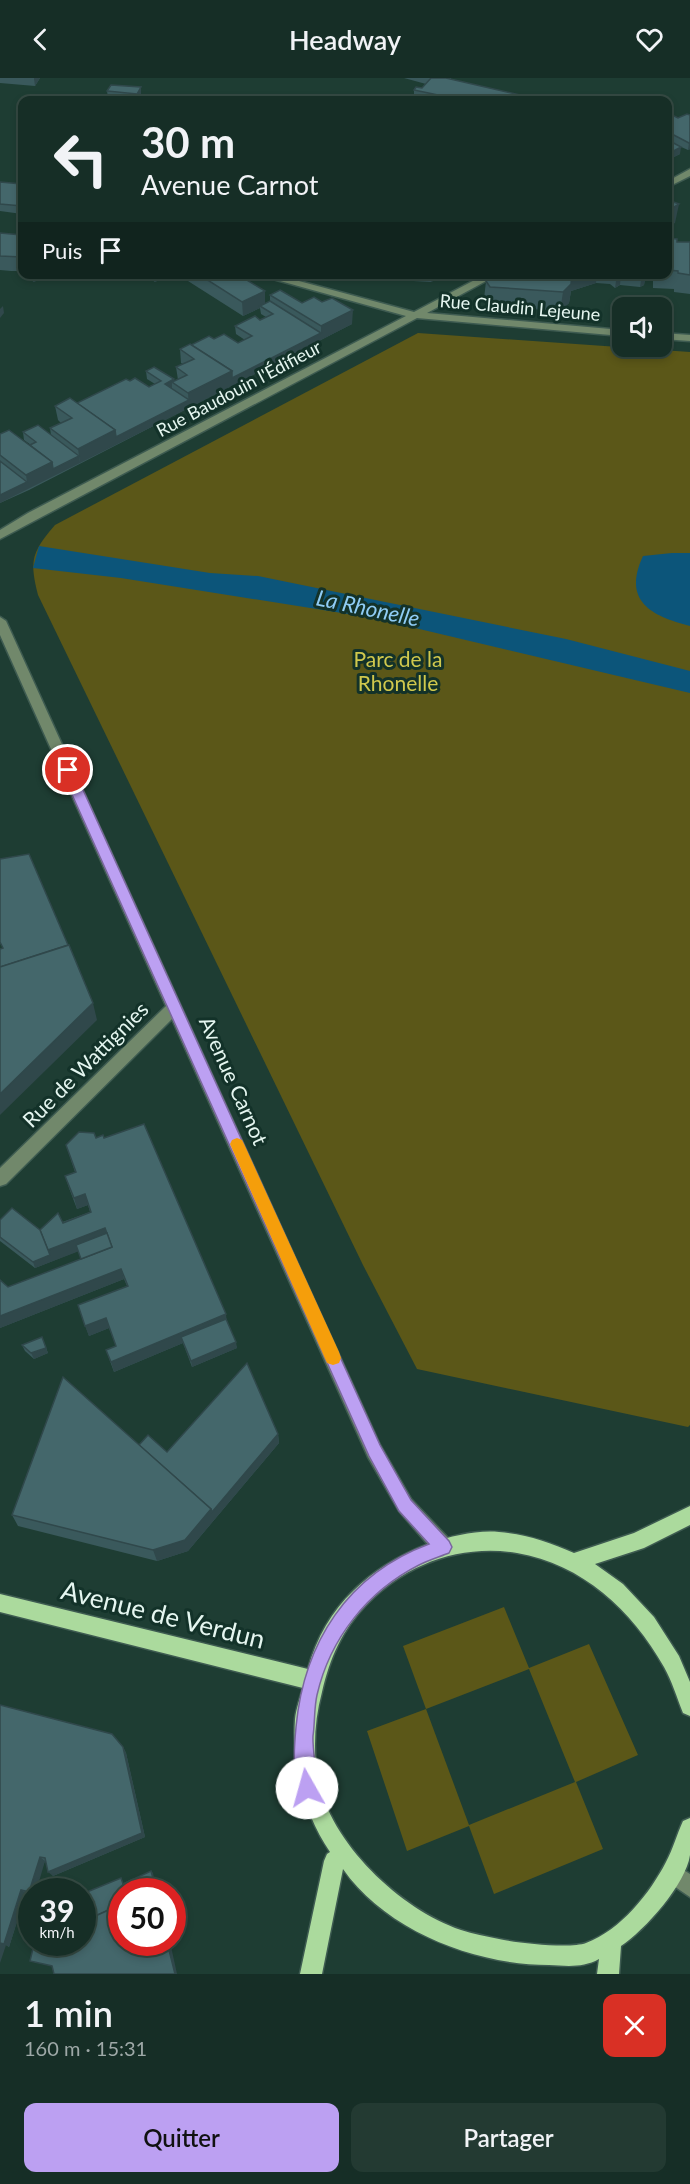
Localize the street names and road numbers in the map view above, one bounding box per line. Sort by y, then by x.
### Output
street label: Rue Claudin Lejeune [439,289,601,325]
street label: Rue Baudouin l'Édifieur [152,335,325,441]
street label: Rue de Wattignies [17,996,153,1132]
street label: Avenue Carnot [195,1012,274,1149]
street label: Avenue de Verdun [58,1573,268,1655]

